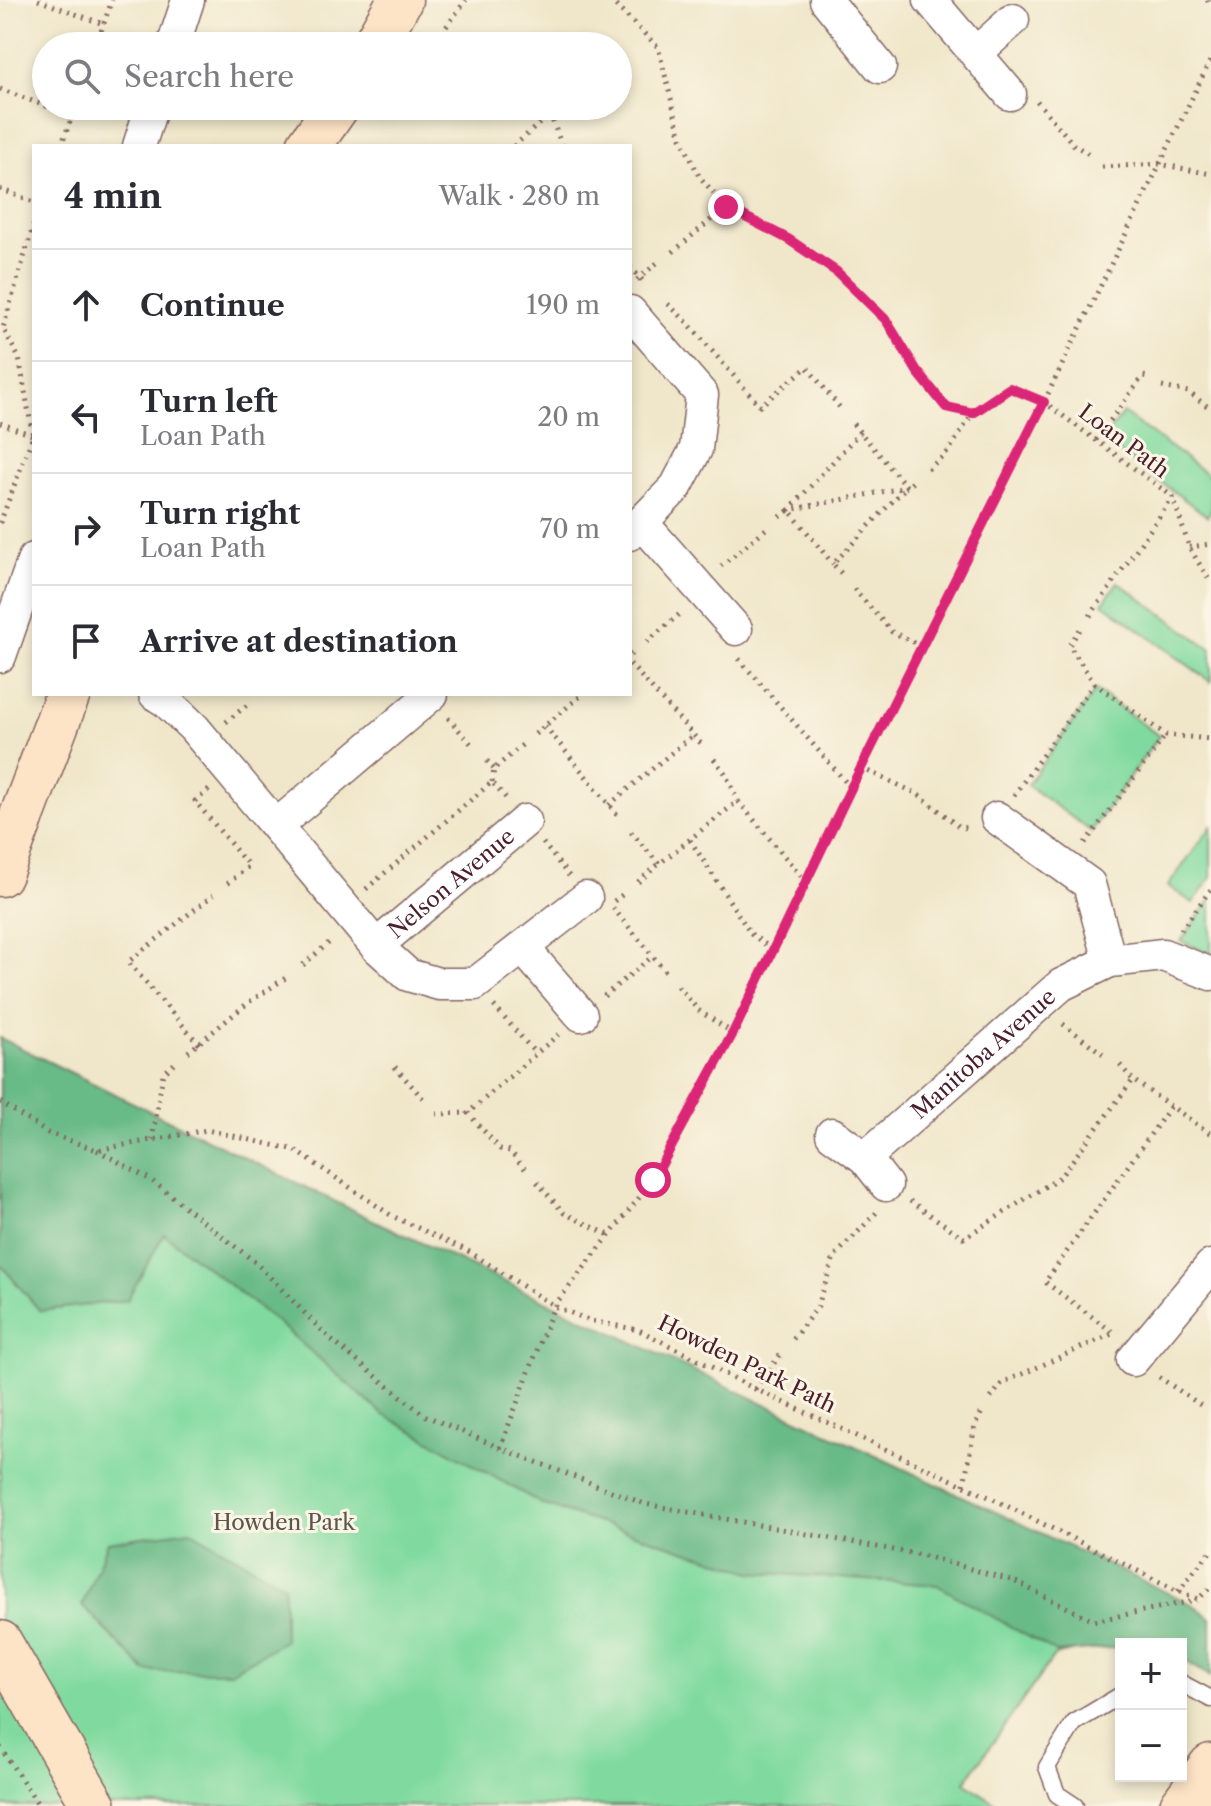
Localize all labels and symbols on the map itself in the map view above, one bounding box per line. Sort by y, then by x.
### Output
route end [708,189,744,225]
street label: Loan Path [1073,398,1175,484]
street label: Nelson Avenue [382,822,520,944]
street label: Manitoba Avenue [906,983,1061,1124]
route start [635,1162,671,1198]
street label: Howden Park Path [654,1309,841,1419]
park label: Howden Park [213,1509,356,1536]

